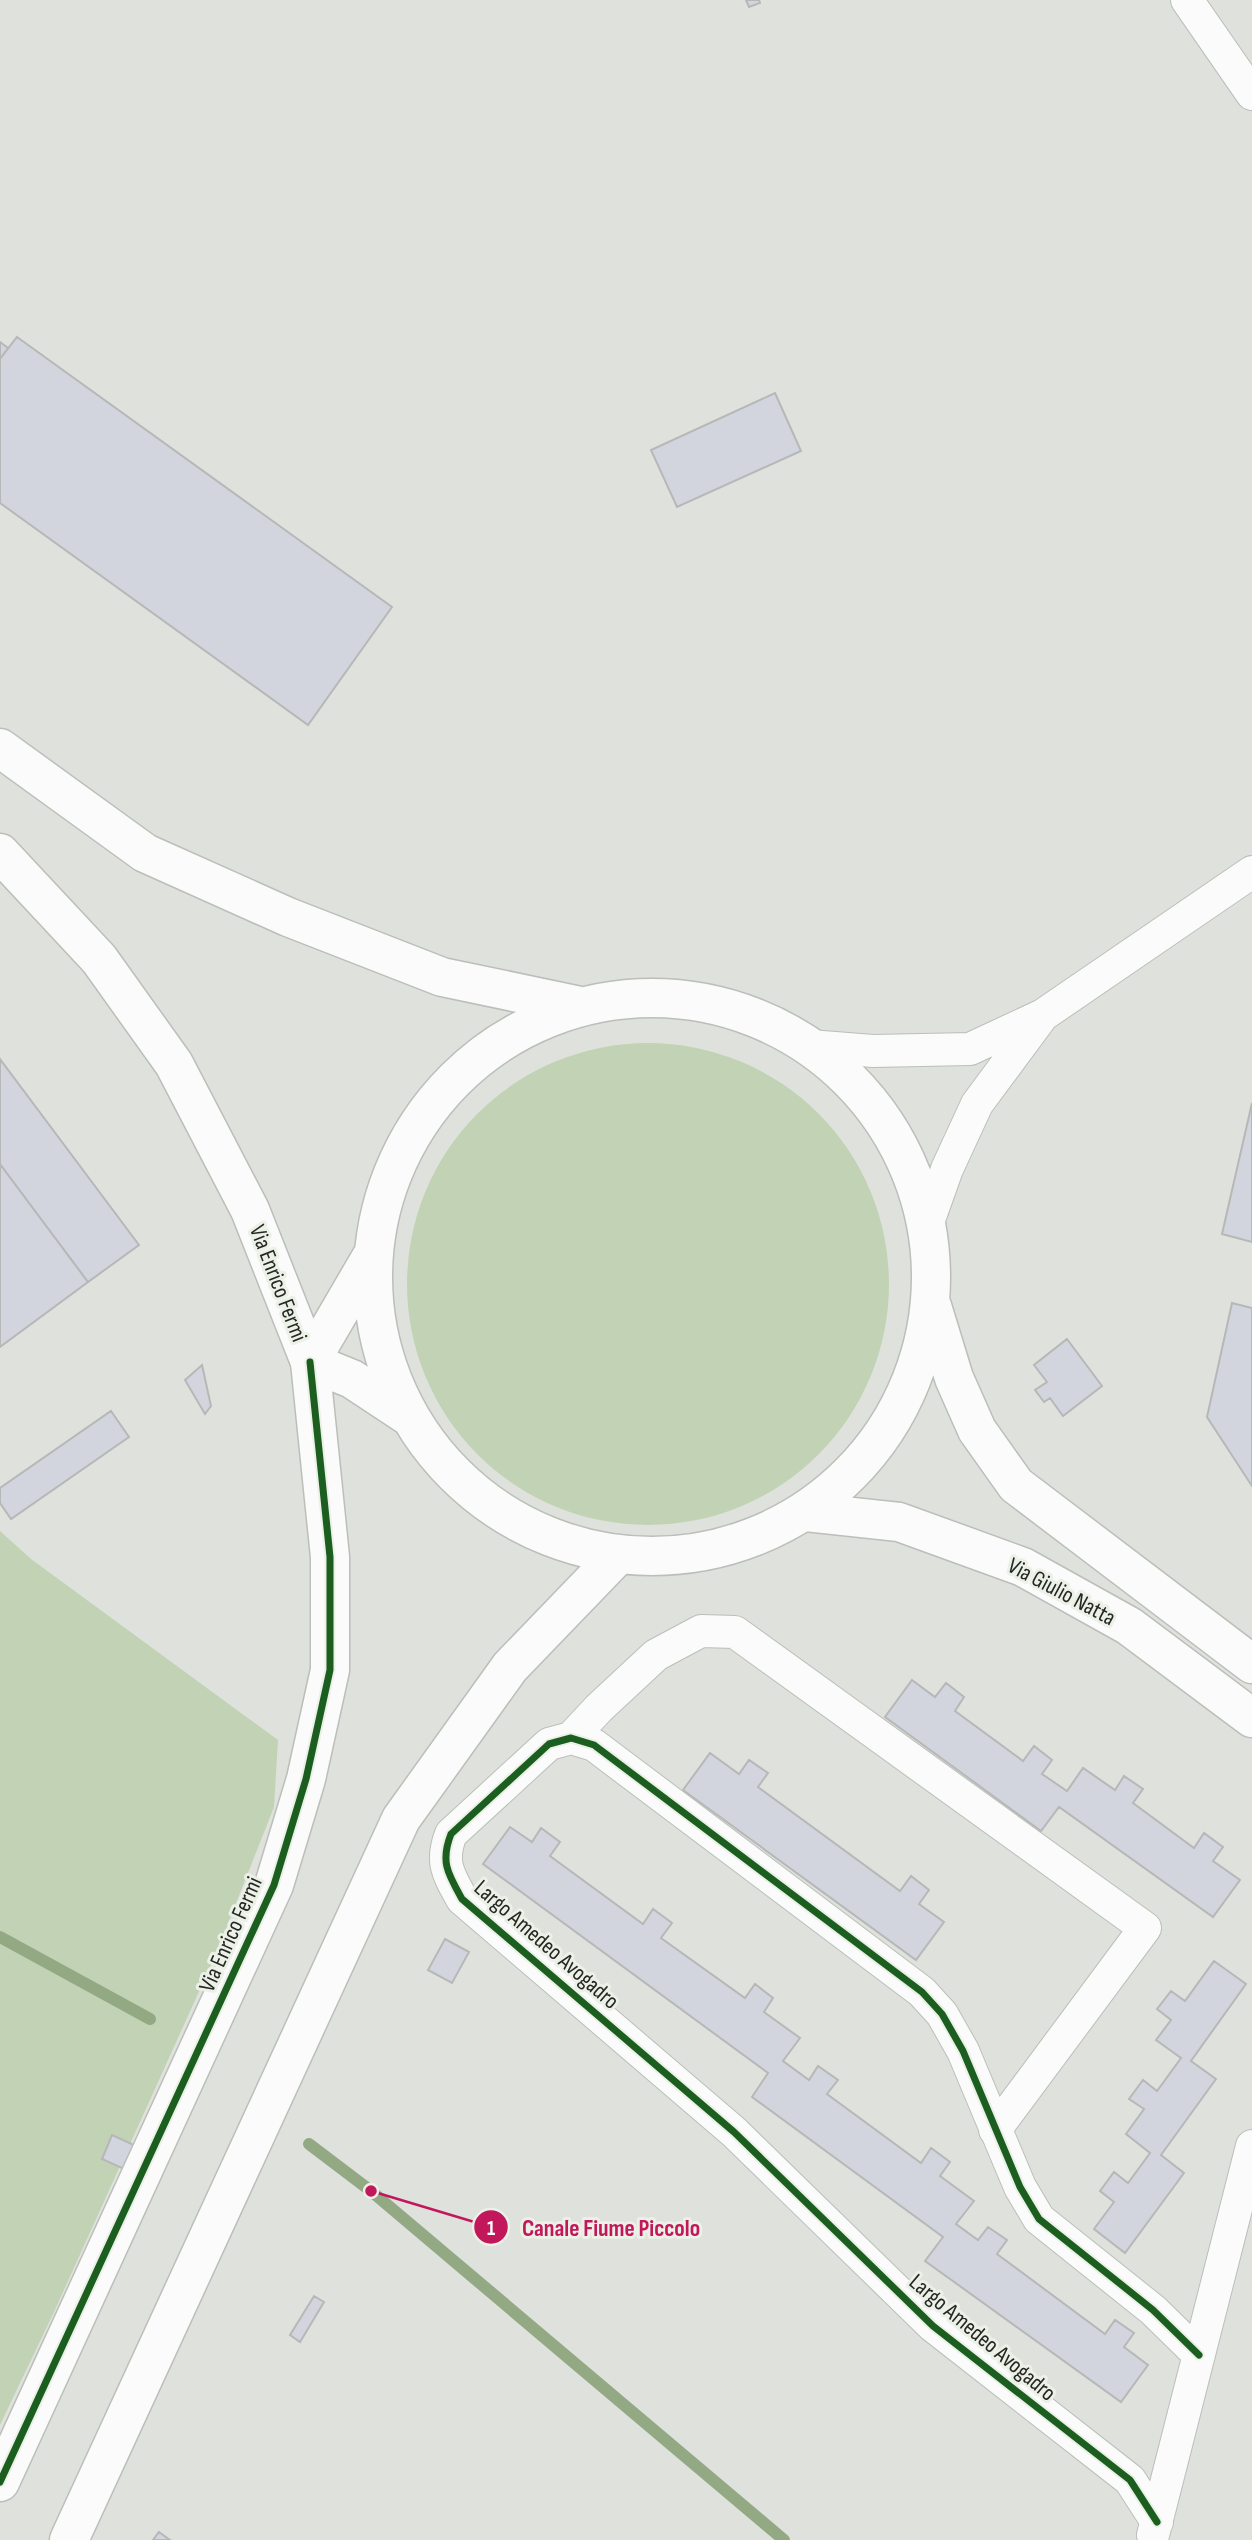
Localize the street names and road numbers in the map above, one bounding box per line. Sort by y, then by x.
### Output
street label: Via Enrico Fermi [243,1221,313,1346]
street label: Via Giulio Natta [1003,1552,1120,1632]
street label: Via Enrico Fermi [193,1873,269,1996]
street label: Largo Amedeo Avogadro [468,1874,625,2015]
street label: Largo Amedeo Avogadro [903,2268,1061,2407]

